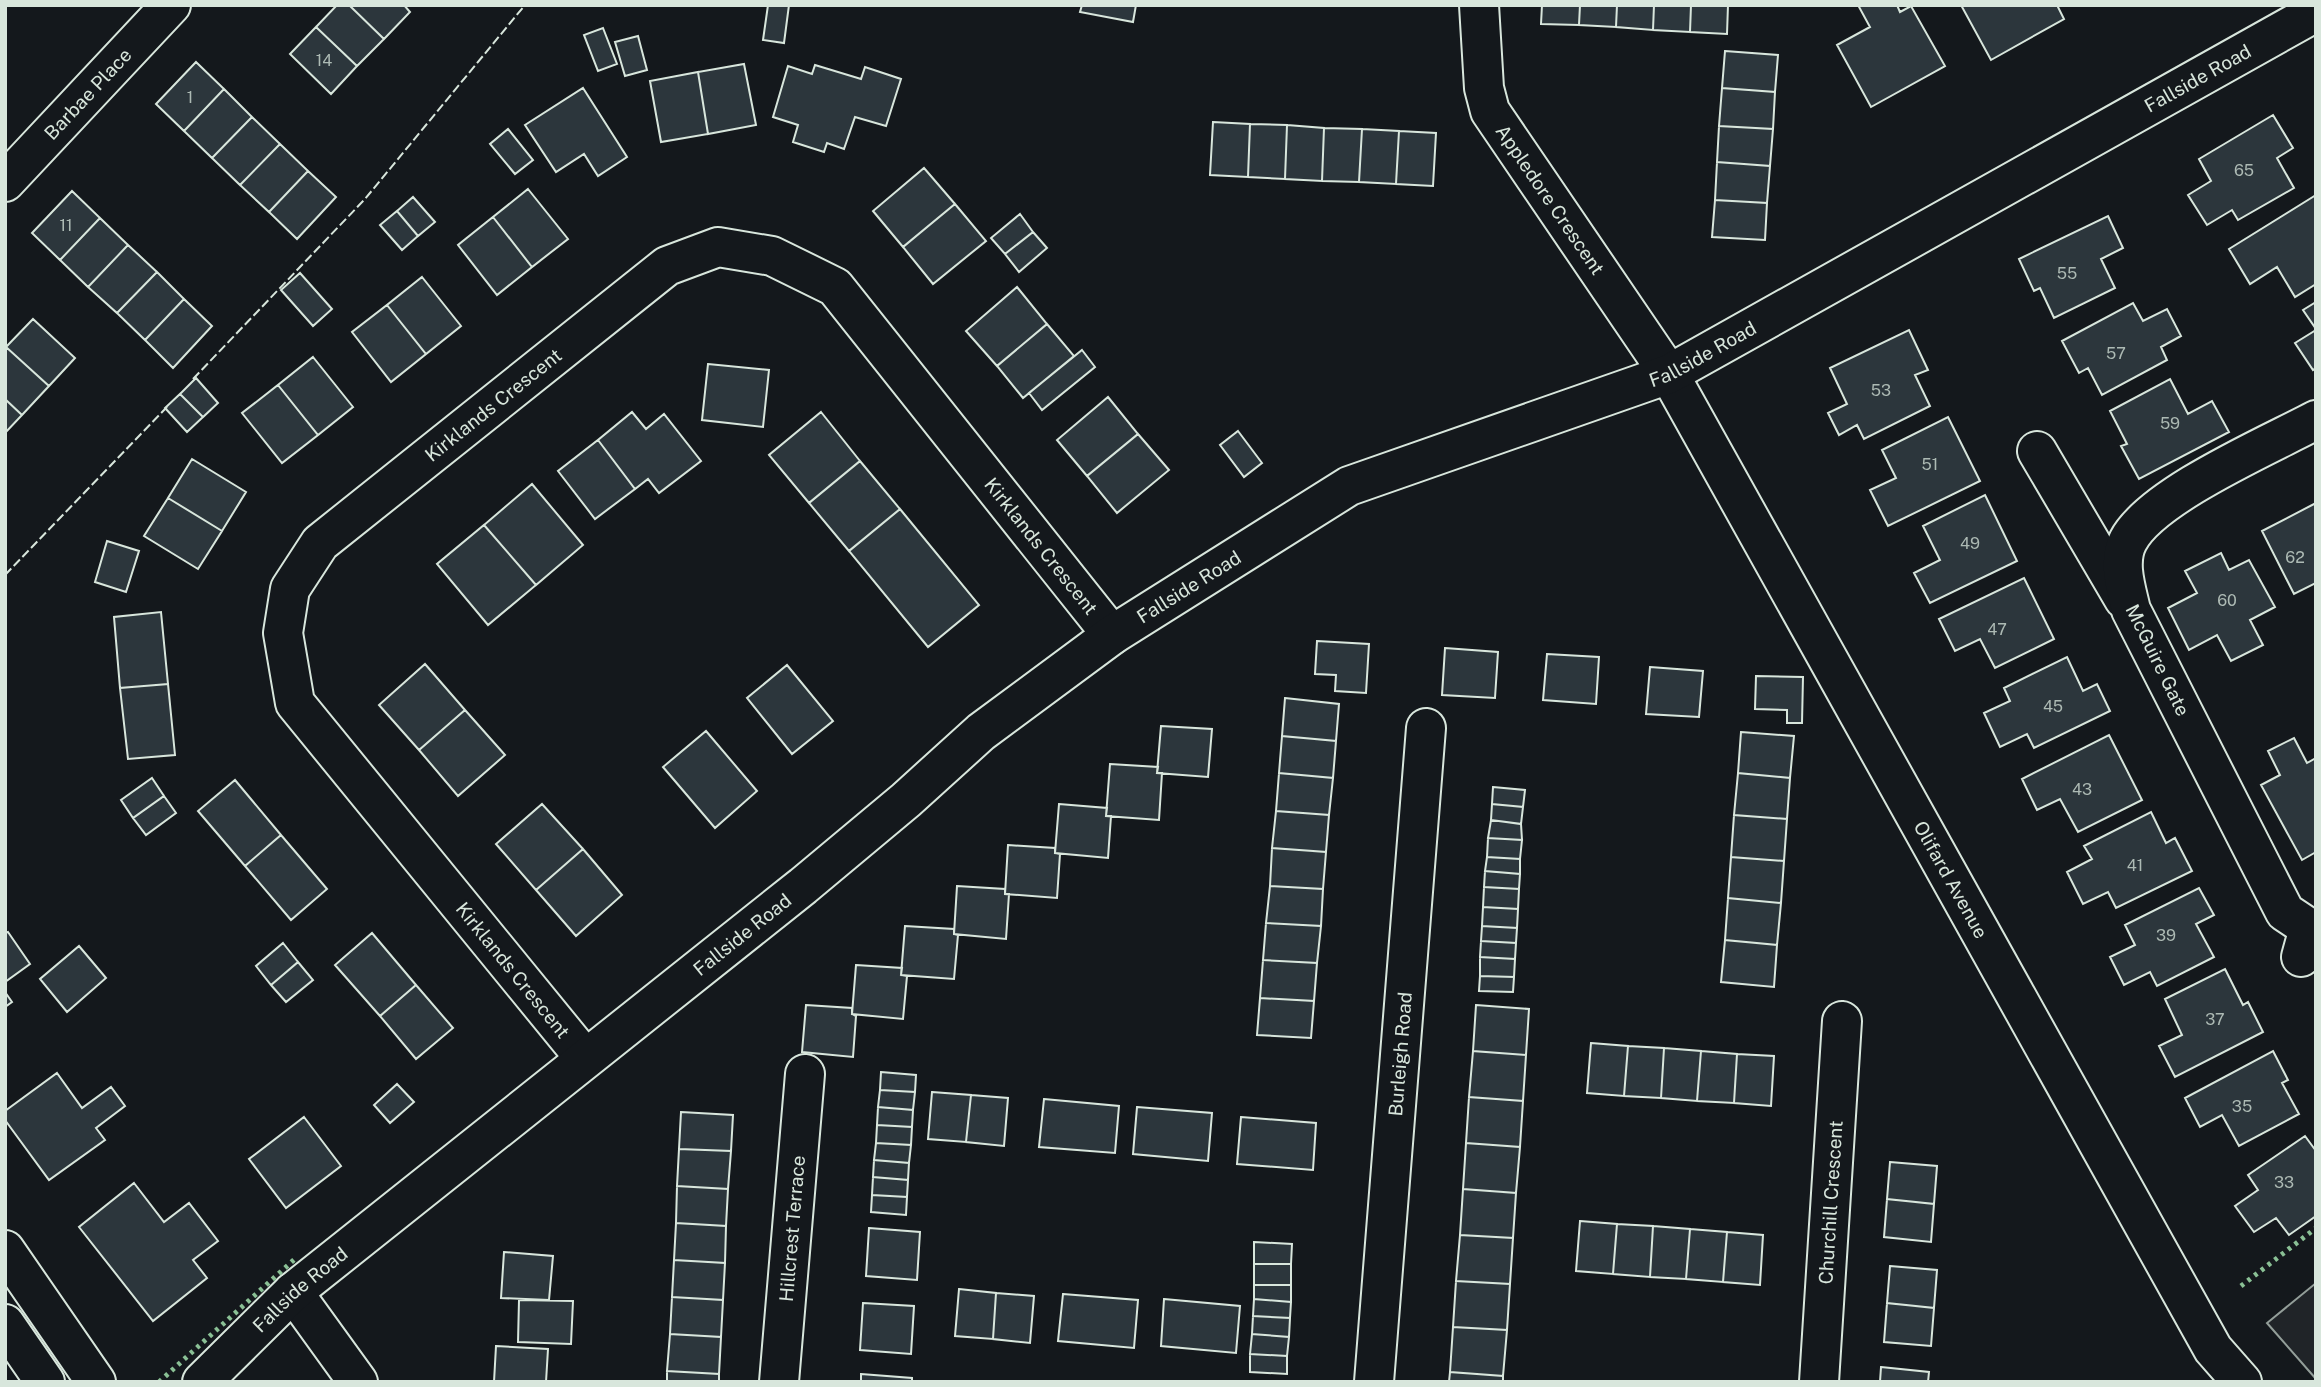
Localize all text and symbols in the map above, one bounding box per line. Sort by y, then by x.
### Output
street label: Fallside Road [2141,40,2255,117]
street label: Barbae Place [40,44,136,144]
house number: 14 [316,51,332,70]
house number: 1 [187,88,193,107]
street label: Appledore Crescent [1491,120,1609,279]
house number: 65 [2234,161,2254,180]
house number: 11 [59,216,73,235]
house number: 55 [2057,264,2077,283]
street label: Fallside Road [1646,317,1760,391]
street label: Kirklands Crescent [420,344,566,466]
house number: 57 [2106,344,2126,363]
house number: 53 [1871,381,1891,400]
house number: 59 [2160,414,2180,433]
house number: 51 [1922,455,1938,474]
street label: Kirklands Crescent [980,473,1102,619]
house number: 49 [1960,534,1980,553]
street label: Fallside Road [1133,546,1245,628]
house number: 62 [2285,548,2305,567]
house number: 60 [2217,591,2237,610]
street label: McGuire Gate [2122,601,2194,719]
house number: 47 [1987,620,2007,639]
house number: 45 [2043,697,2063,716]
house number: 43 [2072,780,2092,799]
street label: Olifard Avenue [1910,817,1993,942]
house number: 41 [2127,856,2143,875]
street label: Fallside Road [689,889,795,980]
street label: Kirklands Crescent [452,898,574,1042]
house number: 39 [2156,926,2176,945]
street label: Burleigh Road [1384,991,1416,1117]
house number: 37 [2205,1010,2225,1029]
house number: 35 [2232,1097,2252,1116]
street label: Churchill Crescent [1814,1120,1847,1285]
street label: Hillcrest Terrace [775,1155,809,1303]
house number: 33 [2274,1173,2294,1192]
street label: Fallside Road [248,1242,352,1337]

